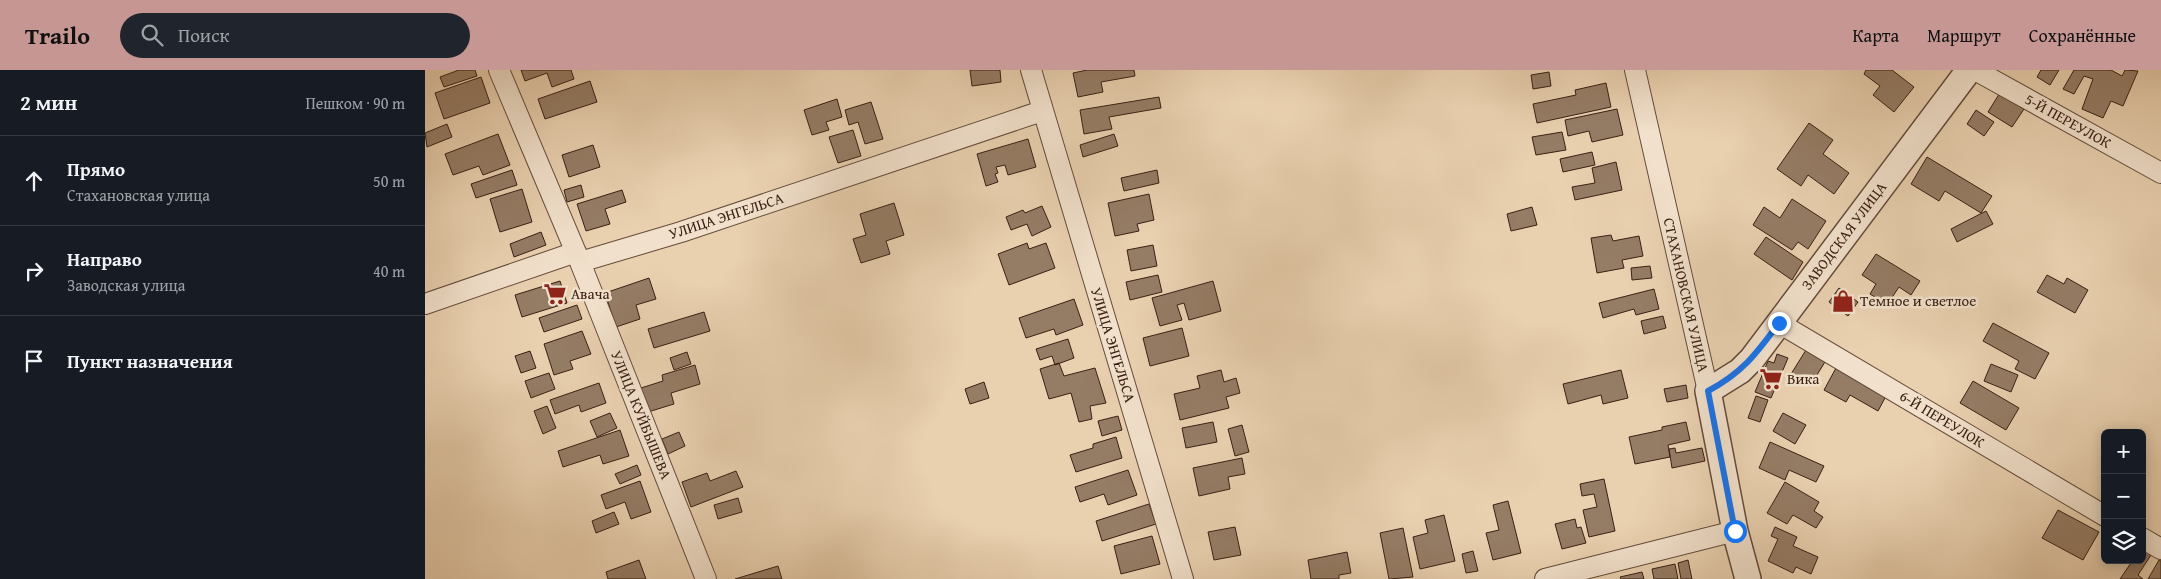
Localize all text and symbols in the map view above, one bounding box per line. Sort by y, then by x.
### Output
search box [120,13,470,58]
text: Trailo [25,18,90,53]
icon: search [138,21,166,49]
text: Поиск [178,21,230,49]
text: Карта [1853,22,1899,49]
text: Маршрут [1927,22,2001,49]
text: Сохранённые [2029,22,2136,49]
text: 2 мин [20,87,77,118]
street label: 5-Й ПЕРЕУЛОК [2021,88,2116,153]
text: Пешком · 90 m [305,91,405,115]
text: Прямо [67,155,125,183]
icon: ahead [20,167,48,195]
text: 50 m [373,169,405,193]
street label: ЗАВОДСКАЯ УЛИЦА [1796,177,1891,294]
text: Стахановская улица [67,183,210,207]
street label: УЛИЦА ЭНГЕЛЬСА [666,187,786,244]
street label: СТАХАНОВСКАЯ УЛИЦА [1659,216,1714,374]
text: Направо [67,245,142,273]
icon: right [20,257,48,285]
text: 40 m [373,259,405,283]
text: Заводская улица [67,273,185,297]
supermarket icon: Авача [542,281,568,307]
place label: Авача [571,283,611,304]
street label: УЛИЦА ЭНГЕЛЬСА [1086,285,1141,405]
shop icon: Темное и светлое [1830,288,1856,314]
place label: Темное и светлое [1860,290,1976,311]
route end [1768,312,1791,335]
icon: arrive [20,347,48,375]
text: Пункт назначения [67,347,233,375]
street label: УЛИЦА КУЙБЫШЕВА [606,347,677,482]
supermarket icon: Вика [1758,366,1784,392]
place label: Вика [1787,368,1820,389]
street label: 6-Й ПЕРЕУЛОК [1896,385,1989,453]
map controls [2101,429,2146,564]
button: + [2101,429,2146,474]
button: − [2101,474,2146,519]
button: layers [2101,519,2146,564]
route start [1724,520,1747,543]

